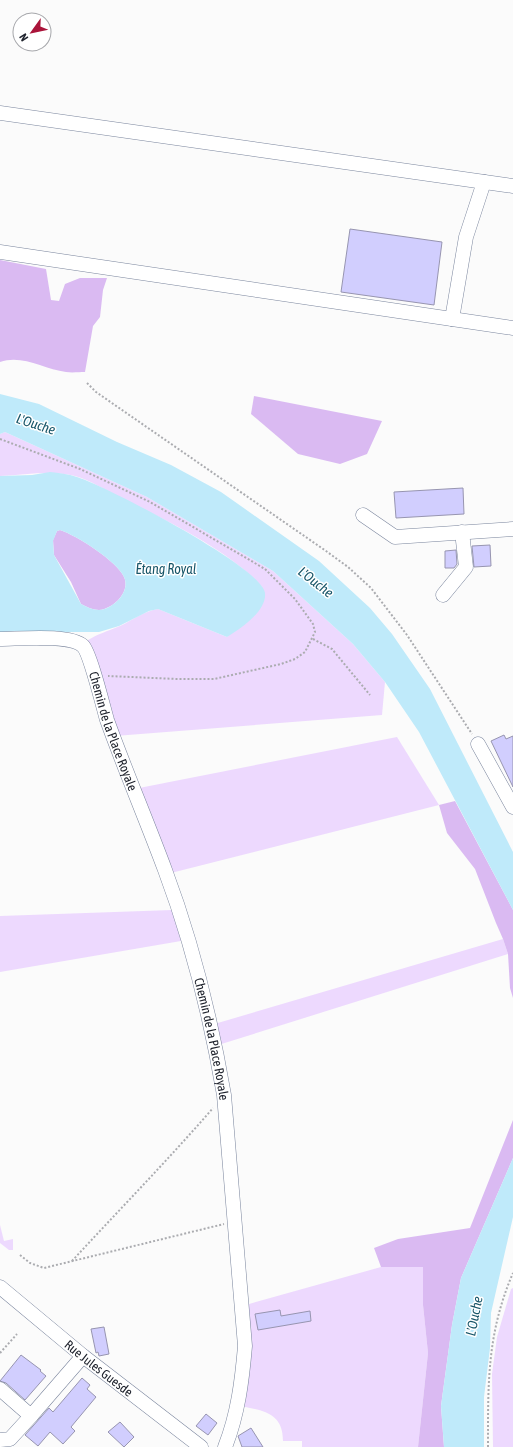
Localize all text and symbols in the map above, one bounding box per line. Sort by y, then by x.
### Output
north arrow [12,12,52,52]
text: N [17,31,30,43]
water label: L'Ouche [14,410,58,438]
water label: Étang Royal [136,561,197,577]
water label: L'Ouche [295,563,337,601]
street label: Chemin de la Place Royale [86,670,141,793]
street label: Chemin de la Place Royale [192,976,232,1101]
water label: L'Ouche [462,1295,486,1337]
street label: Rue Jules Guesde [62,1337,136,1399]

